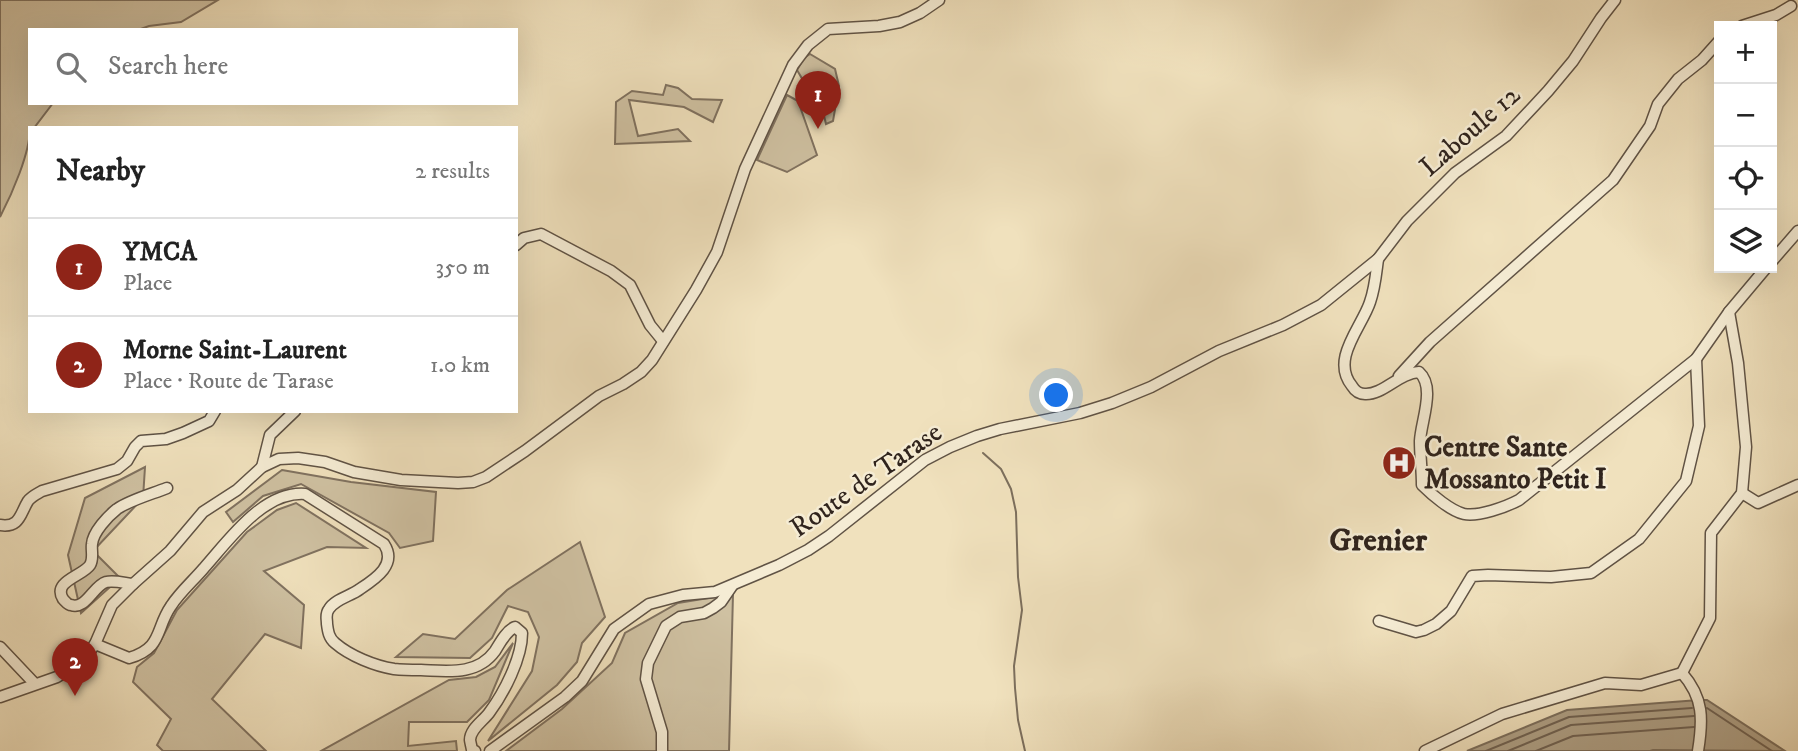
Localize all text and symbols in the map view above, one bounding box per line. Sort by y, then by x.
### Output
map controls [1714,21,1777,273]
button: + [1714,21,1777,84]
search box [28,28,518,105]
icon: search [52,48,90,86]
text: Search here [108,50,228,83]
pin: 1 [795,71,841,129]
street label: Laboule 12 [1412,78,1528,184]
button: − [1714,84,1777,147]
button: locate [1714,147,1777,210]
text: Nearby [56,153,145,190]
text: 2 results [415,157,490,186]
button: layers [1714,210,1777,273]
text: YMCA [123,236,197,269]
text: 1 [75,253,83,282]
text: 350 m [435,253,490,282]
text: Place [123,269,172,298]
text: Morne Saint-Laurent [123,334,347,367]
text: 2 [73,351,85,380]
text: 1.0 km [430,351,490,380]
text: Place · Route de Tarase [123,367,334,396]
your location [1039,378,1073,412]
street label: Route de Tarase [783,415,949,545]
place label: Centre Sante Mossanto Petit I [1424,430,1607,497]
hospital icon: Centre Sante Mossanto Petit I [1380,444,1418,482]
district label: Grenier [1329,521,1428,561]
pin: 2 [52,638,98,696]

